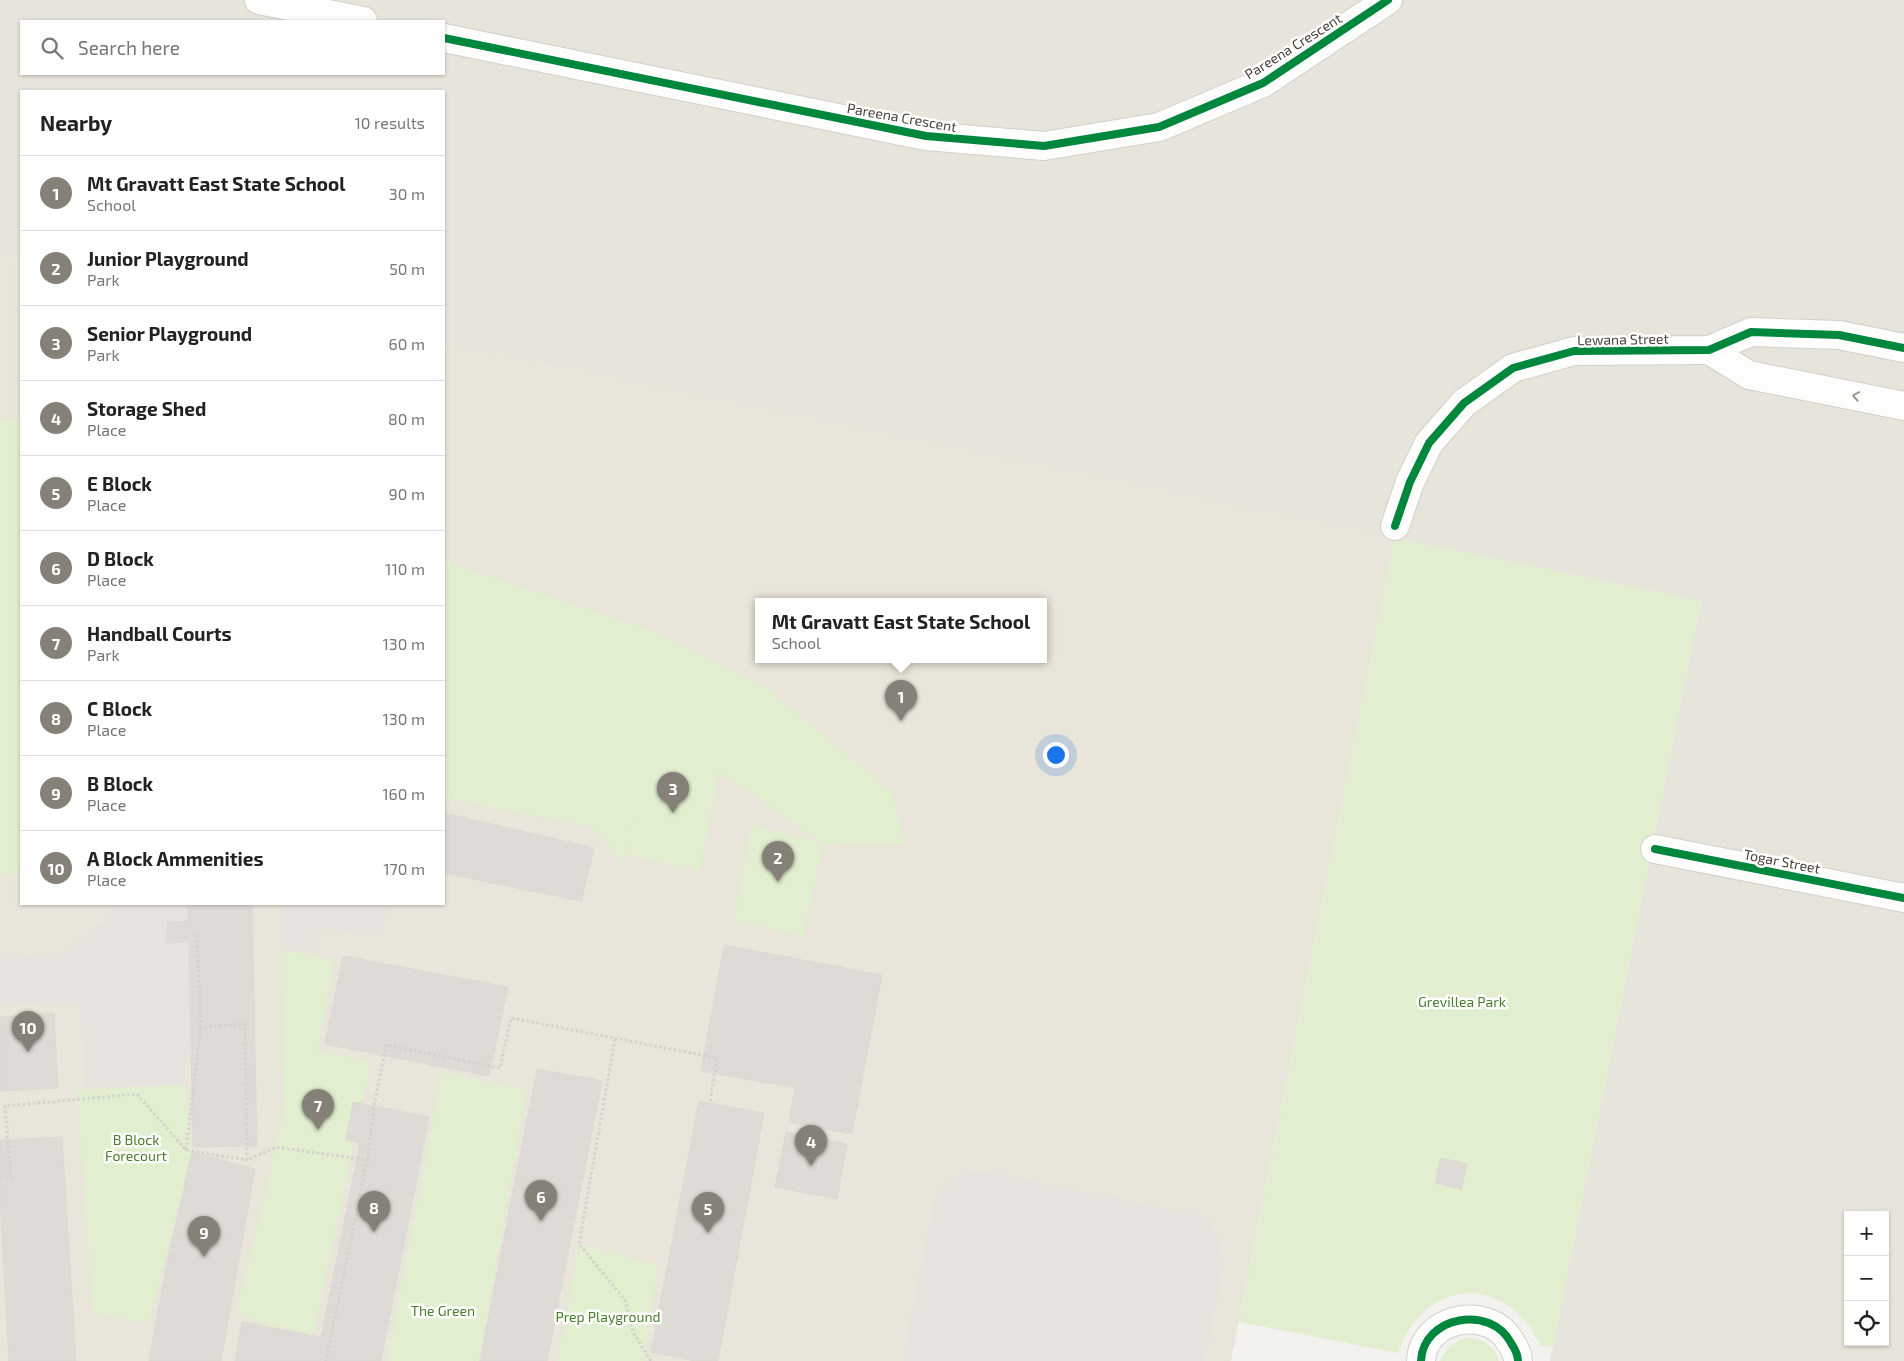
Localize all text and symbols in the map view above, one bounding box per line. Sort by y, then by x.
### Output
street label: Pareena Crescent [1241,9,1345,83]
search box [20,20,445,75]
icon: search [38,34,66,62]
text: Search here [78,36,180,59]
street label: Pareena Crescent [846,99,958,135]
text: Nearby [40,110,112,135]
text: 10 results [355,113,425,132]
text: Mt Gravatt East State School [87,172,346,195]
text: 1 [53,184,59,203]
text: 30 m [389,184,425,203]
text: School [87,195,136,214]
text: Junior Playground [87,247,249,270]
text: 2 [51,259,61,278]
text: 50 m [389,259,425,278]
text: Park [87,270,120,289]
text: Senior Playground [87,322,252,345]
street label: Lewana Street [1577,330,1669,348]
text: 3 [51,334,61,353]
text: 60 m [389,334,425,353]
text: Park [87,345,120,364]
one-way arrow [1852,392,1861,402]
text: Storage Shed [87,397,206,420]
text: 4 [51,409,61,428]
text: 80 m [388,409,425,428]
text: Place [87,420,126,439]
text: E Block [87,472,152,495]
text: 5 [52,484,60,503]
text: 90 m [389,484,425,503]
text: Place [87,495,126,514]
text: D Block [87,547,154,570]
text: 6 [51,559,61,578]
text: 110 m [385,559,425,578]
text: Place [87,570,126,589]
popup [755,598,1047,663]
text: Mt Gravatt East State School [772,610,1030,633]
text: Handball Courts [87,622,232,645]
text: School [772,633,821,652]
text: 7 [52,634,60,653]
text: 130 m [383,634,425,653]
text: Park [87,645,120,664]
pin: 1 [885,680,917,721]
text: C Block [87,697,152,720]
text: 8 [51,709,61,728]
text: 130 m [383,709,425,728]
text: Place [87,720,126,739]
your location [1043,742,1069,768]
text: B Block [87,772,153,795]
pin: 3 [657,772,689,813]
text: 9 [51,784,61,803]
text: 160 m [382,784,425,803]
text: Place [87,795,126,814]
pin: 2 [762,841,794,882]
street label: Togar Street [1742,845,1822,877]
text: A Block Ammenities [87,847,264,870]
text: 10 [47,859,65,878]
text: 170 m [383,859,425,878]
text: Place [87,870,126,889]
park label: Grevillea Park [1418,993,1506,1010]
pin: 10 [12,1011,44,1052]
pin: 7 [302,1089,334,1130]
pin: 4 [795,1125,827,1166]
park label: B Block Forecourt [105,1131,167,1164]
pin: 6 [525,1180,557,1221]
pin: 8 [358,1191,390,1232]
pin: 5 [692,1192,724,1233]
map controls [1844,1211,1889,1346]
button: + [1844,1211,1889,1256]
pin: 9 [188,1216,220,1257]
button: − [1844,1256,1889,1301]
button: locate [1844,1301,1889,1346]
park label: The Green [411,1302,475,1319]
park label: Prep Playground [555,1308,661,1325]

